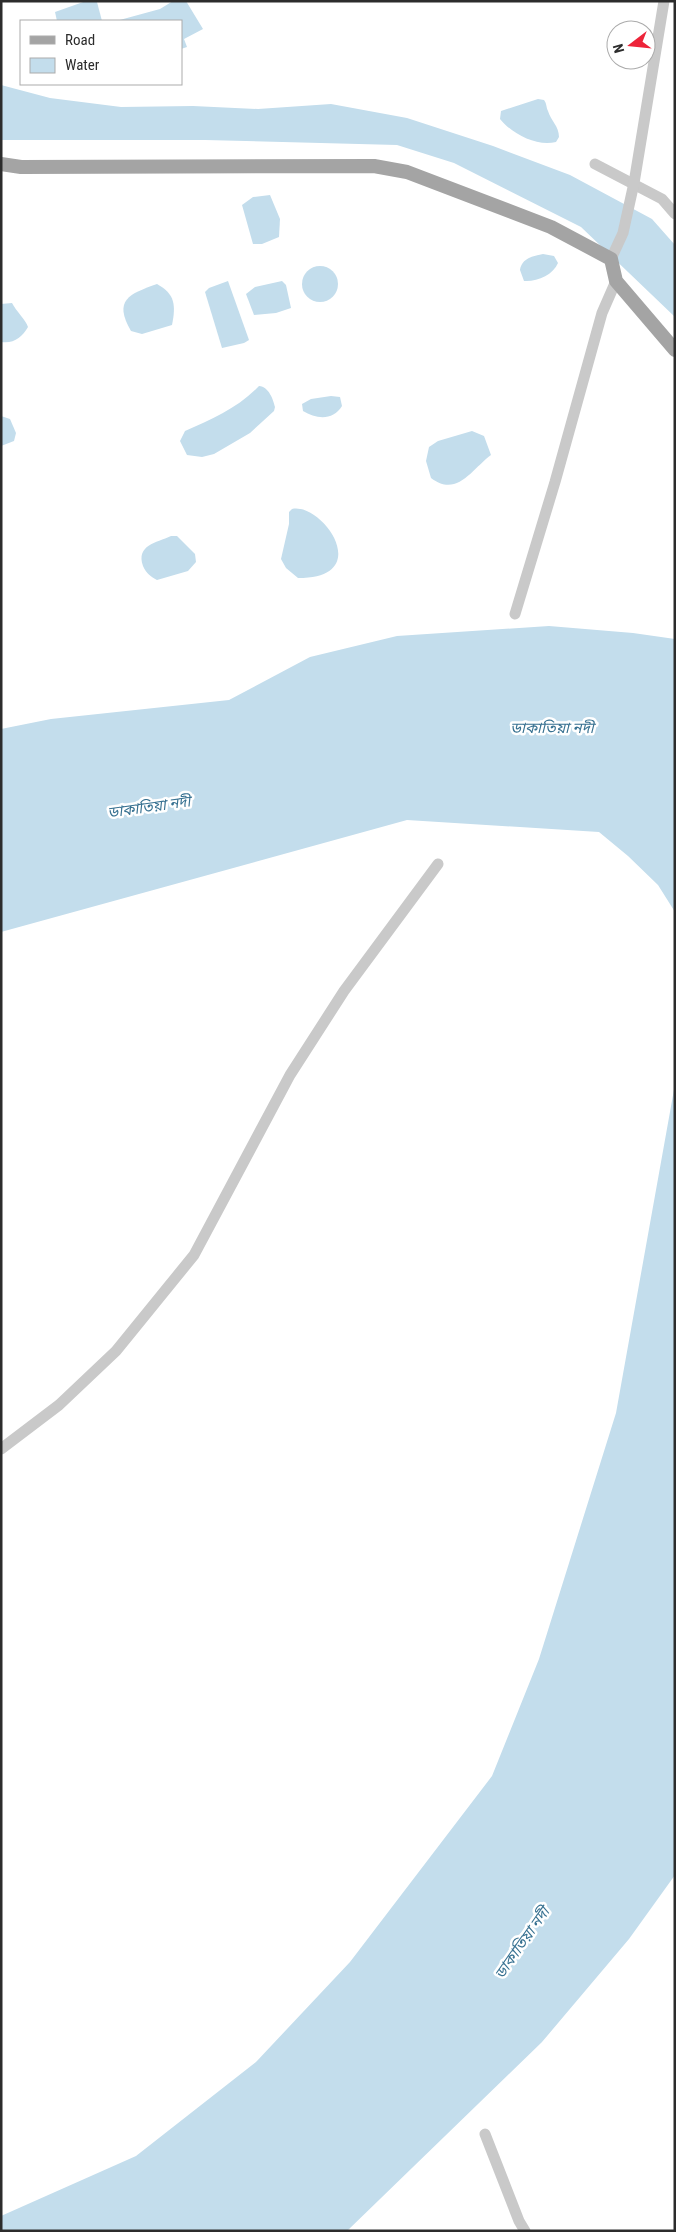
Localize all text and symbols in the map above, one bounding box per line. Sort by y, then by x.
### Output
legend [20,20,182,85]
north arrow [606,20,656,70]
text: Road [65,31,95,49]
text: N [610,42,627,55]
text: Water [65,56,100,74]
water label: ডাকাতিয়া নদী [510,719,597,737]
water label: ডাকাতিয়া নদী [106,792,195,822]
water label: ডাকাতিয়া নদী [491,1901,555,1982]

